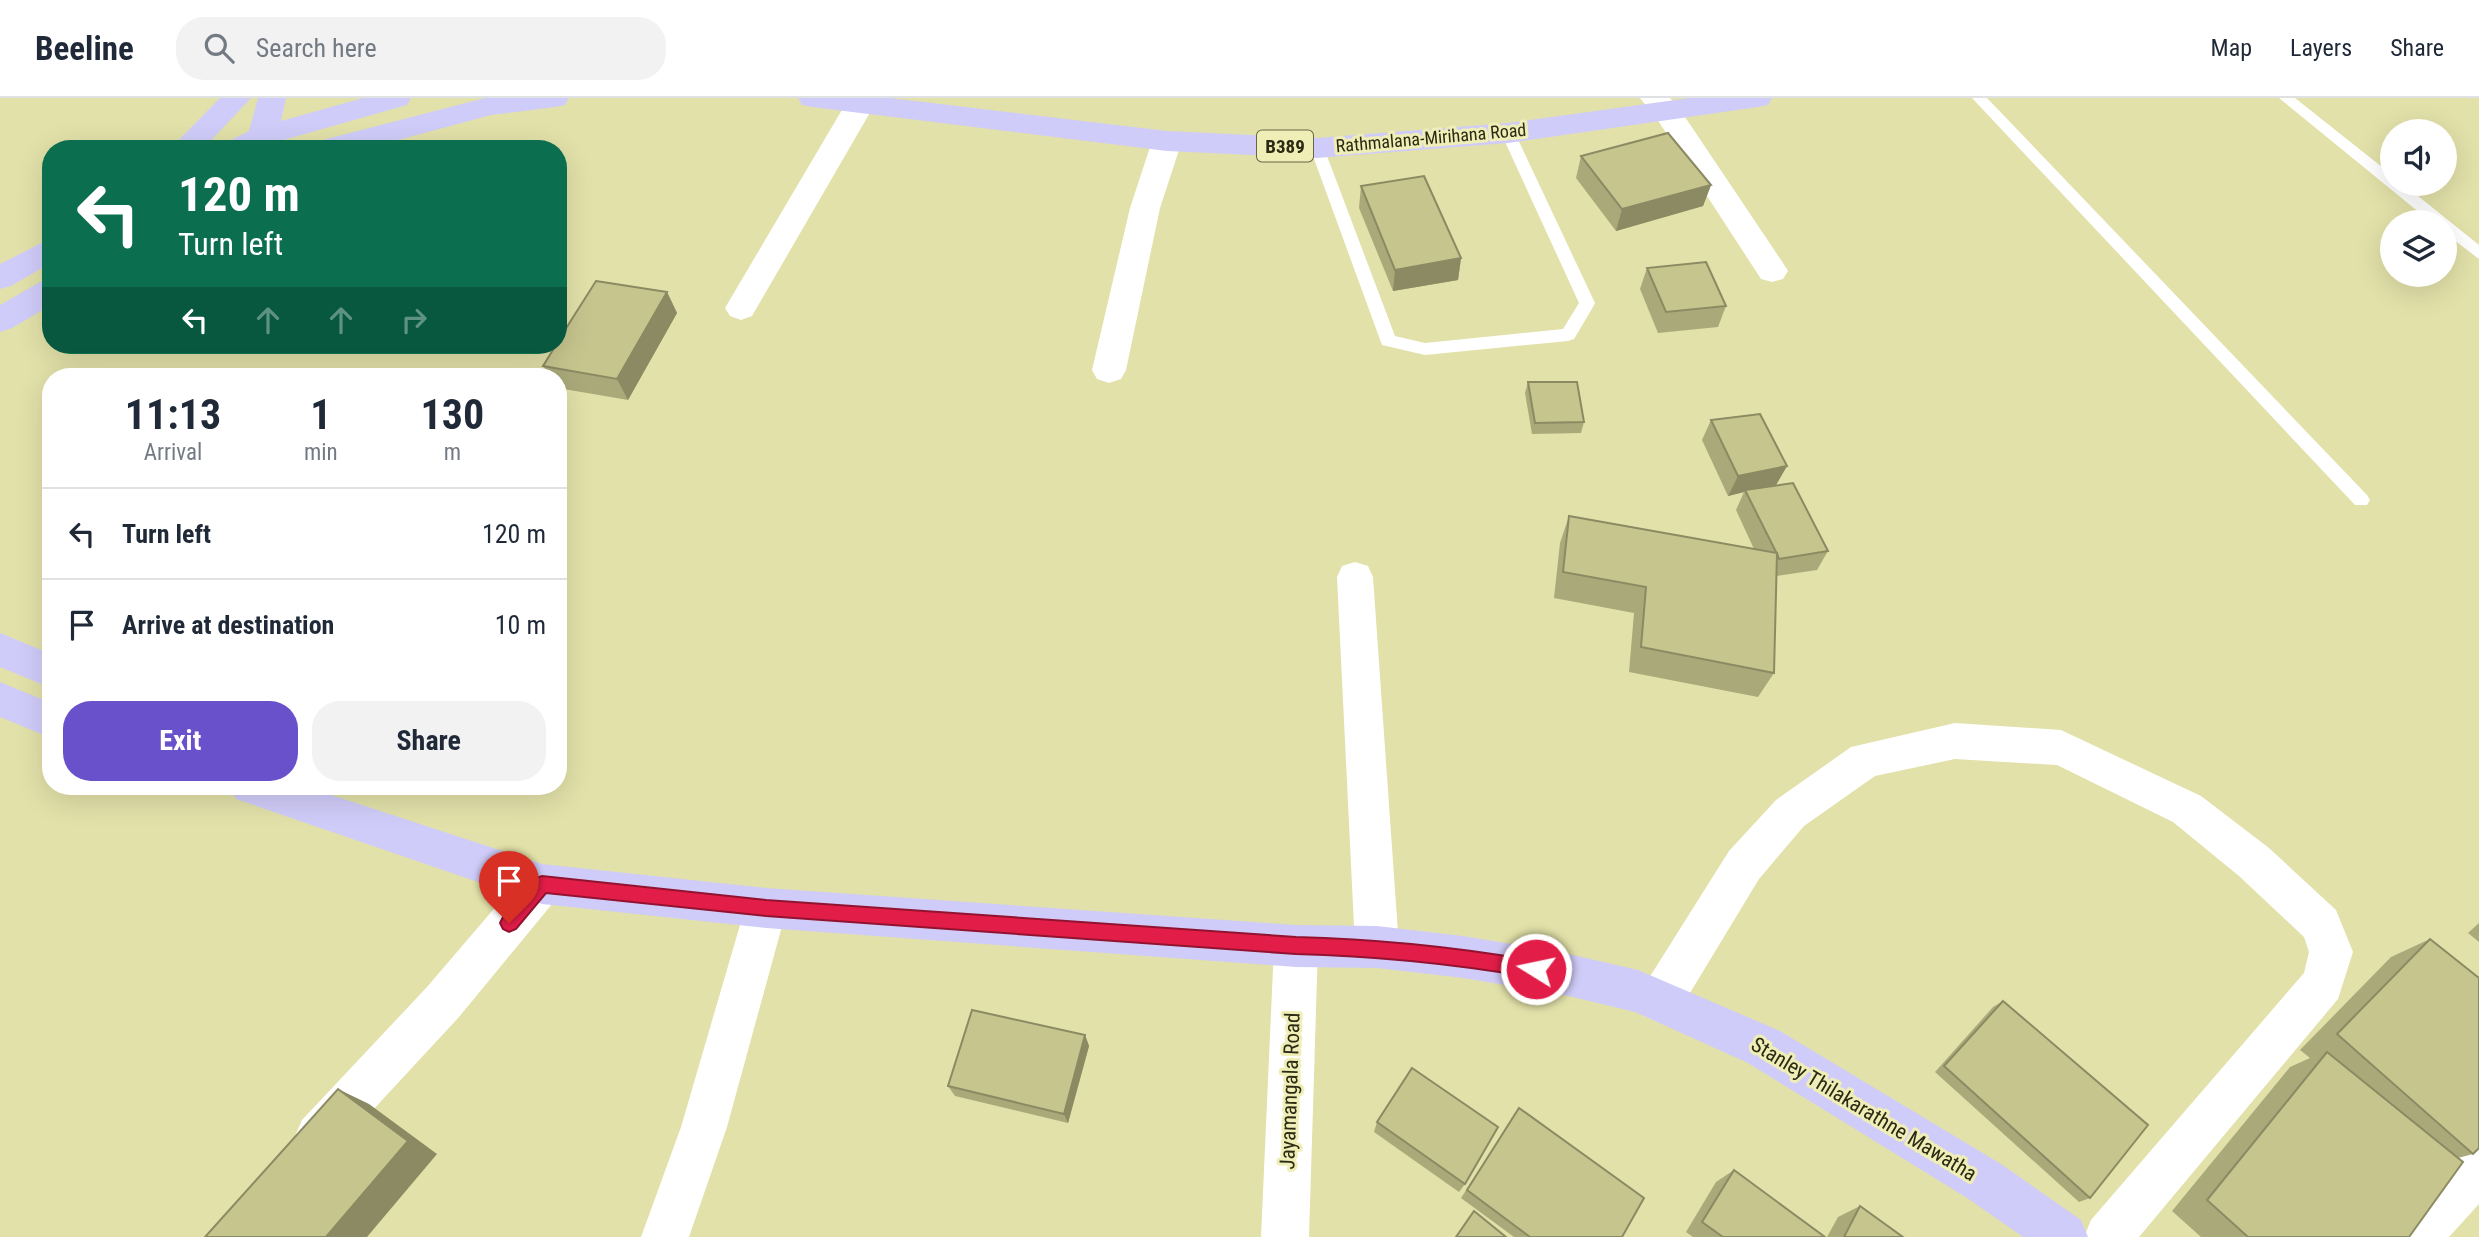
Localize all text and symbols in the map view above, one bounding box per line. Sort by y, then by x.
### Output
search box [176,17,666,80]
text: Beeline [35,29,134,68]
icon: search [200,29,238,67]
text: Search here [256,33,377,63]
text: Map [2211,34,2252,62]
text: Layers [2290,34,2352,62]
text: Share [2390,34,2444,62]
street label: Rathmalana-Mirihana Road [1335,119,1527,156]
map controls [2380,119,2457,287]
button: sound [2380,119,2457,196]
road number: B389 [1257,130,1313,162]
text: 120 m [178,166,300,223]
icon: left [63,168,154,259]
button: layers [2380,210,2457,287]
text: Turn left [178,225,283,263]
icon: left [176,301,214,339]
icon: ahead [249,301,287,339]
icon: ahead [322,301,360,339]
icon: right [395,301,433,339]
text: 11:13 [125,390,221,439]
text: 1 [310,390,331,439]
text: 130 [420,390,484,439]
text: Arrival [144,439,202,466]
text: min [304,439,338,466]
text: m [444,439,461,466]
icon: left [63,515,101,553]
text: Turn left [122,519,211,549]
text: 120 m [482,519,546,549]
icon: arrive [63,606,101,644]
text: Arrive at destination [122,610,334,640]
text: 10 m [495,610,546,640]
button: Exit [63,701,298,781]
button: Share [312,701,546,781]
pin [479,851,539,923]
icon: arrive [490,862,528,900]
position arrow [1499,932,1573,1006]
street label: Jayamangala Road [1275,1012,1305,1170]
street label: Stanley Thilakarathne Mawatha [1747,1032,1981,1186]

